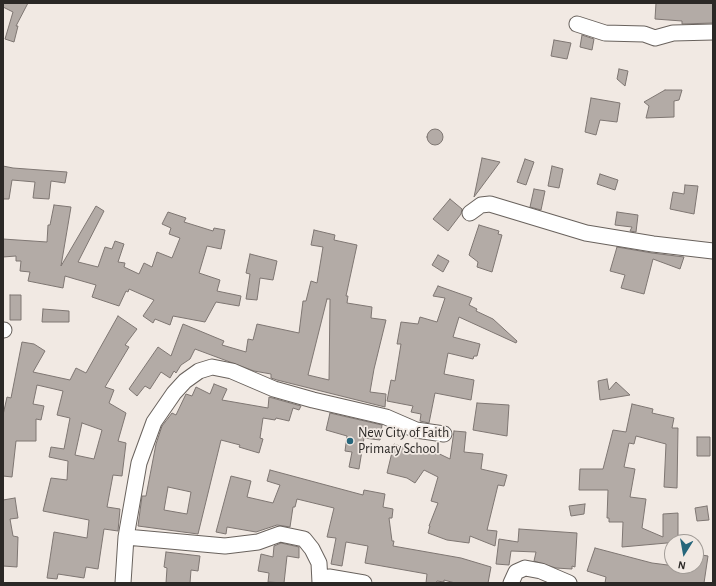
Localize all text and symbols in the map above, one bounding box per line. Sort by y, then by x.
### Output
place label: New City of Faith Primary School [358,425,449,458]
marker: New City of Faith Primary School [345,436,355,446]
north arrow [664,534,704,574]
text: N [677,559,687,571]

